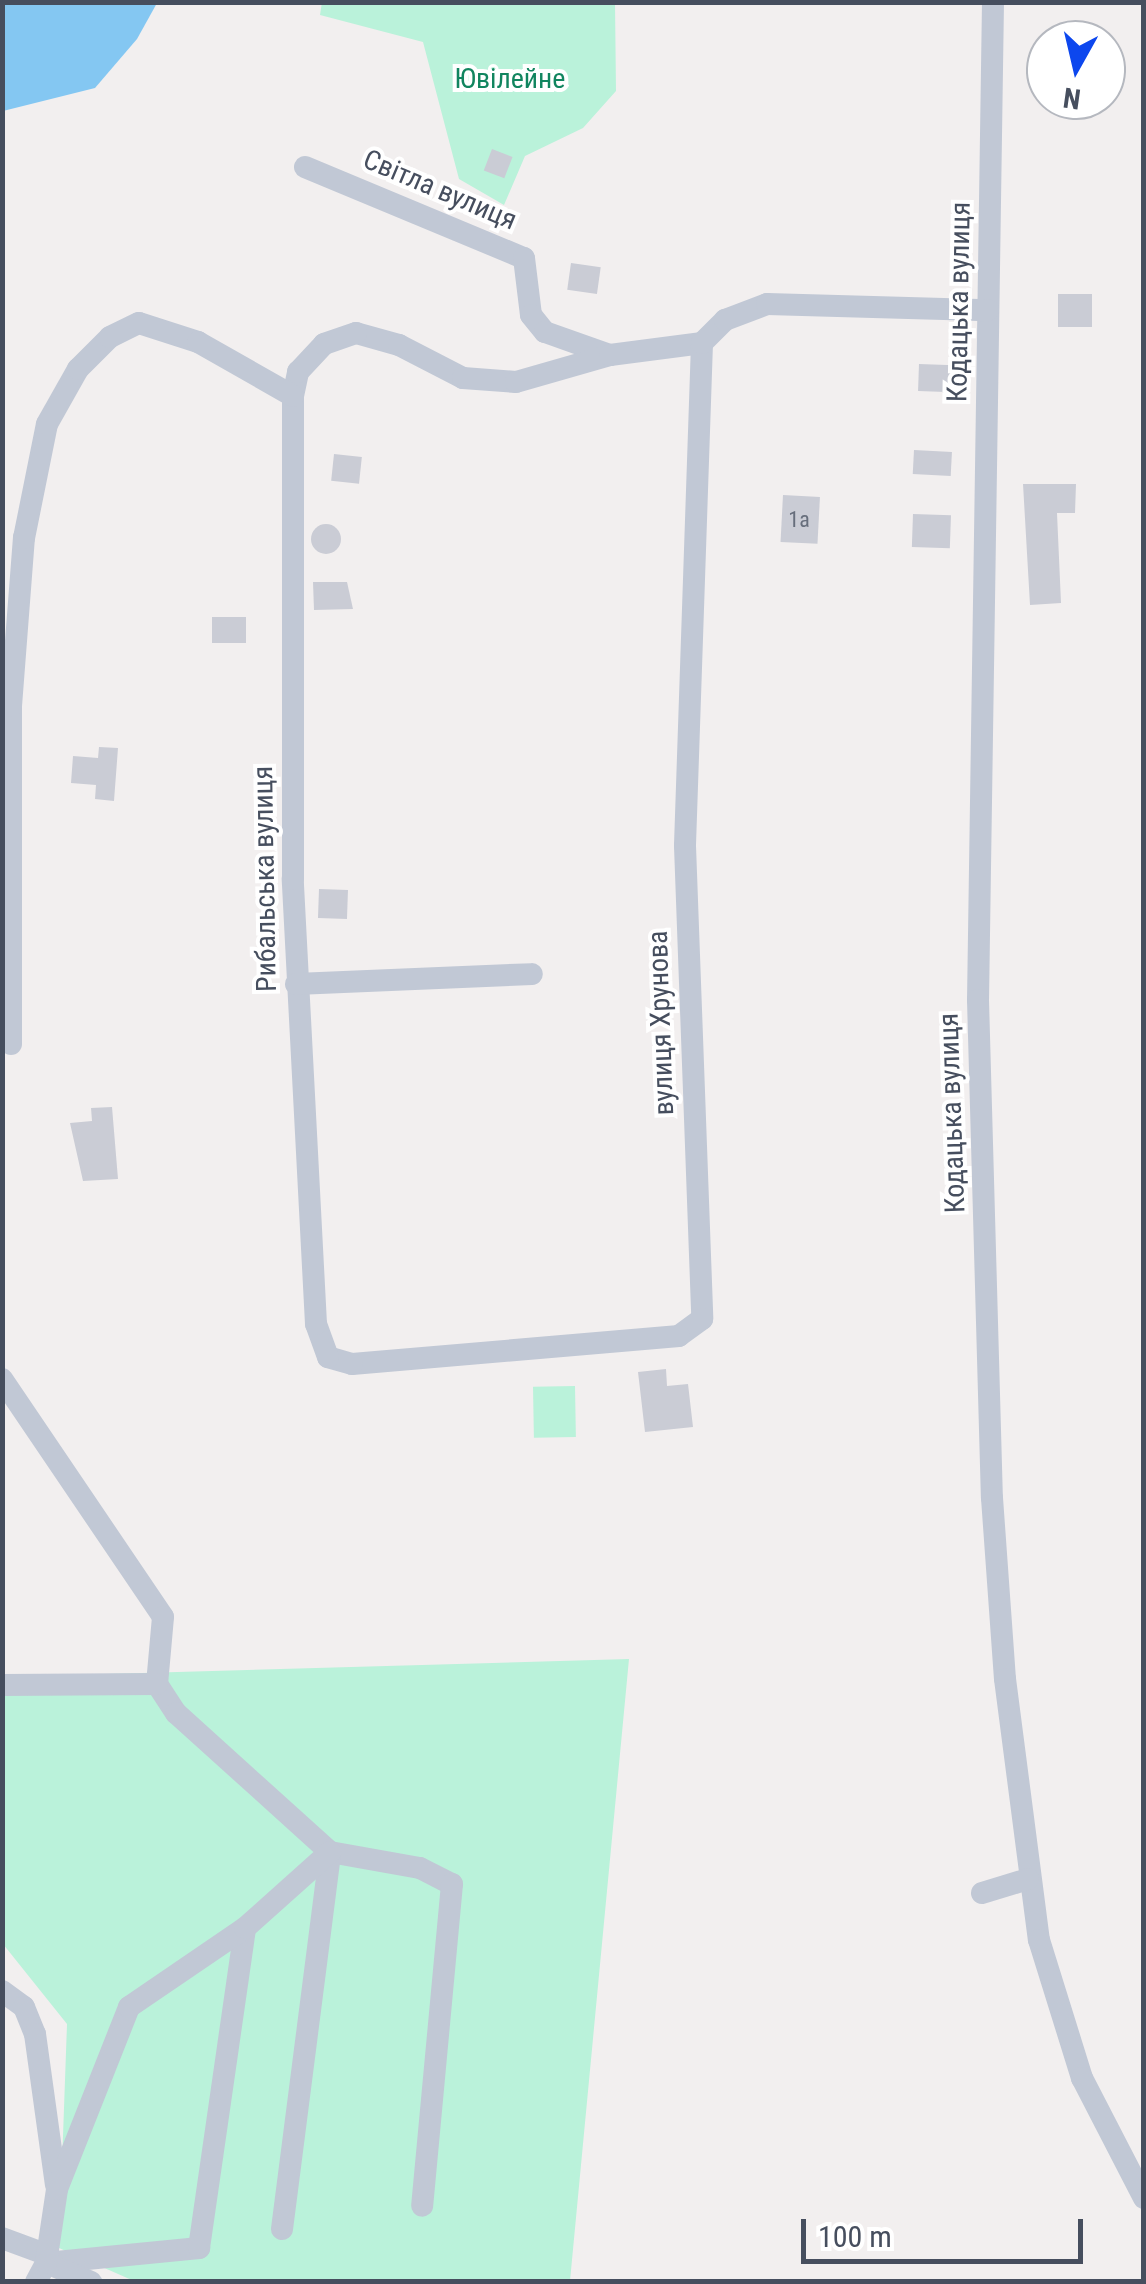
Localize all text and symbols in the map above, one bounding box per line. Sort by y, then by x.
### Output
north arrow [1026,20,1126,120]
park label: Ювілейне [454,62,566,96]
text: N [1061,81,1083,116]
street label: Світла вулиця [358,143,522,237]
street label: Кодацька вулиця [940,202,978,402]
house number: 1а [788,507,810,533]
street label: Рибальська вулиця [246,766,284,992]
street label: вулиця Хрунова [641,930,681,1116]
street label: Кодацька вулиця [932,1012,972,1214]
scale bar [806,2199,1088,2261]
text: 100 m [818,2219,892,2254]

